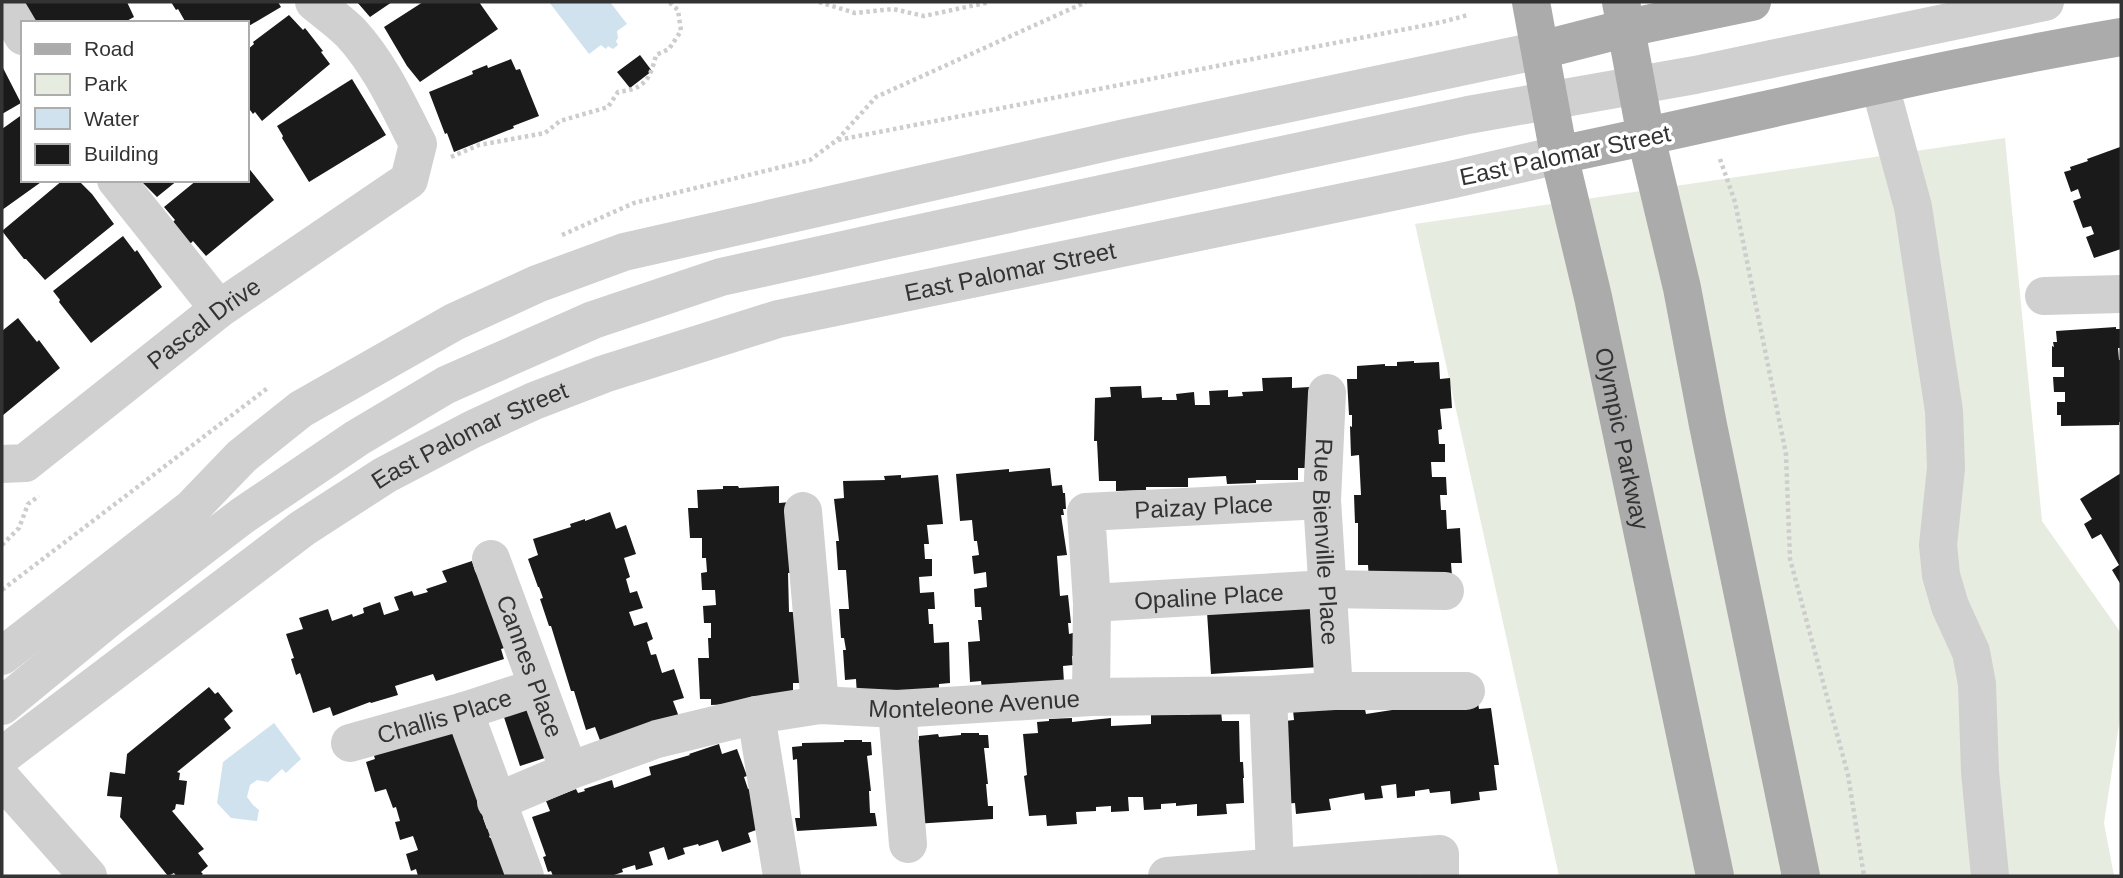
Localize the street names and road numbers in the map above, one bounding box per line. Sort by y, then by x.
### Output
street label: East Palomar Street [1457,119,1673,191]
street label: East Palomar Street [902,236,1118,306]
street label: Pascal Drive [142,272,265,374]
street label: Olympic Parkway [1590,345,1655,532]
street label: East Palomar Street [366,376,572,494]
street label: Rue Bienville Place [1308,438,1345,646]
street label: Paizay Place [1134,489,1274,523]
street label: Opaline Place [1133,578,1284,614]
street label: Cannes Place [492,591,569,741]
street label: Challis Place [374,683,515,748]
street label: Monteleone Avenue [868,684,1081,723]

